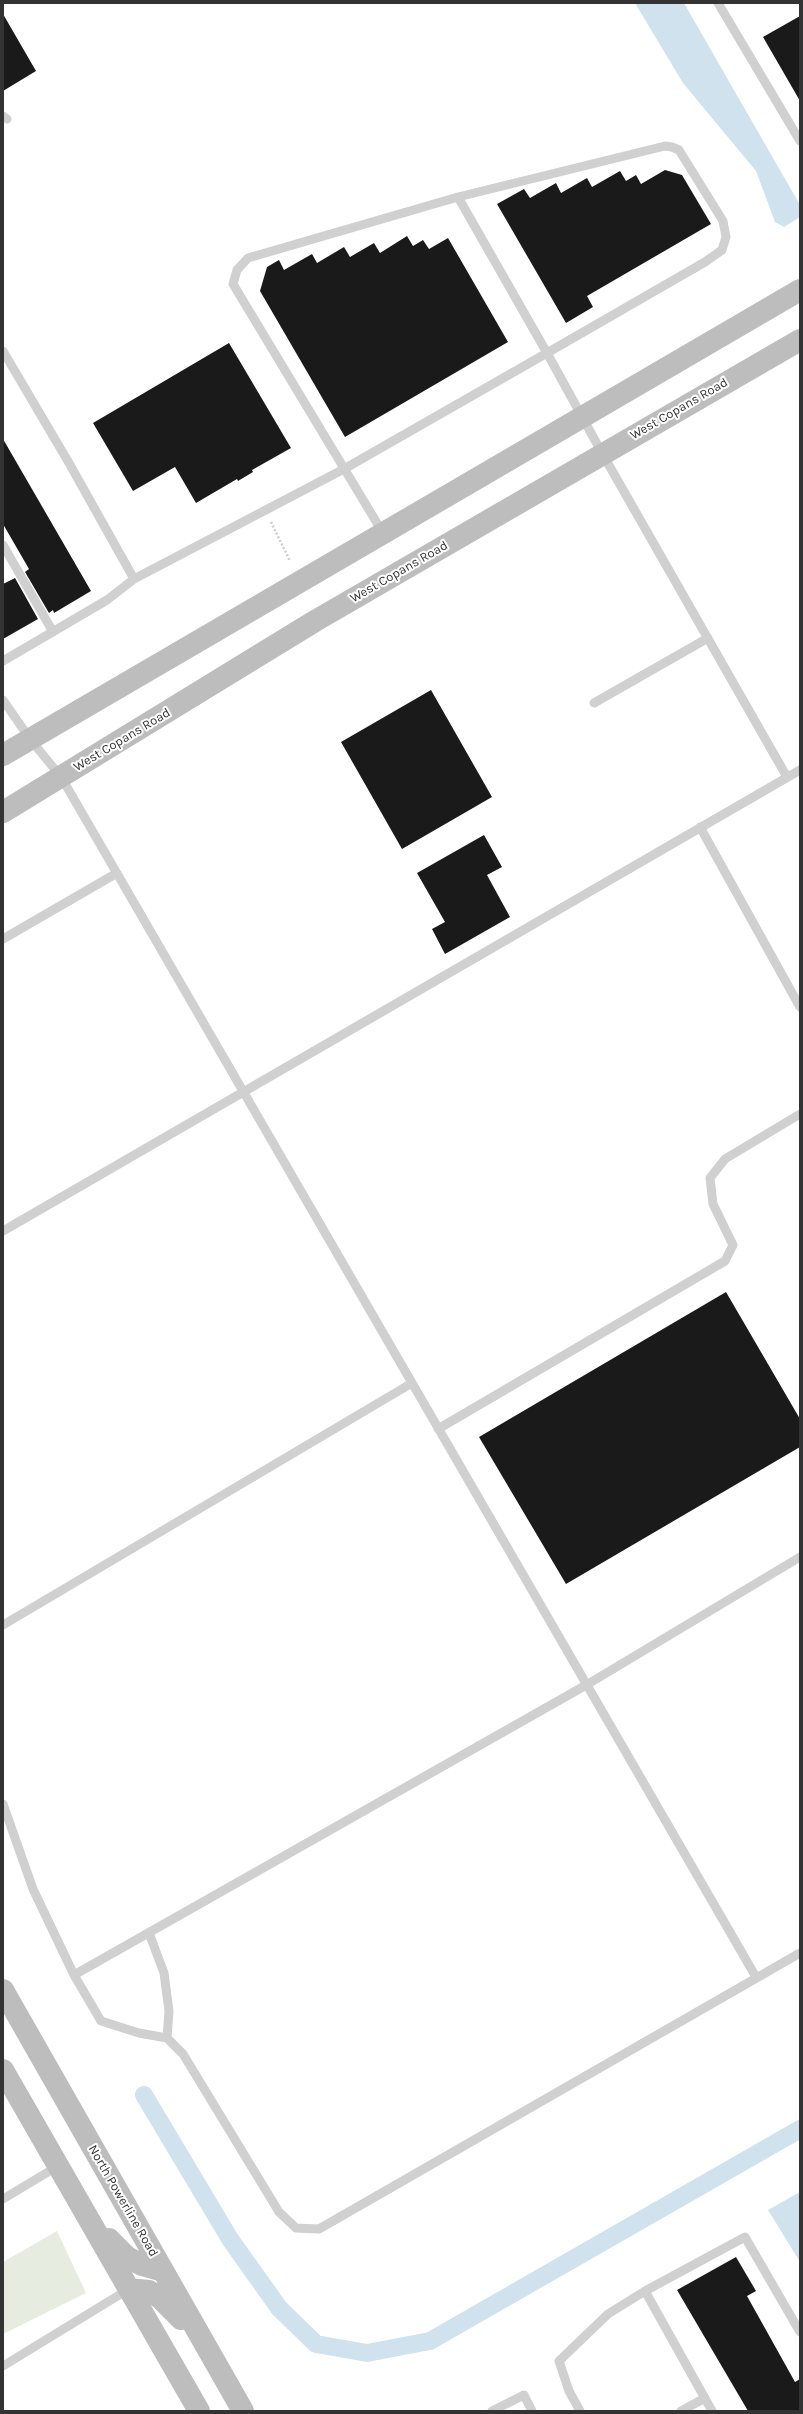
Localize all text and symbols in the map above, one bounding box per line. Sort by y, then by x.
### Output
street label: West Copans Road [627,375,731,443]
street label: West Copans Road [347,538,451,606]
street label: West Copans Road [71,705,173,775]
street label: North Powerline Road [85,2142,161,2260]

